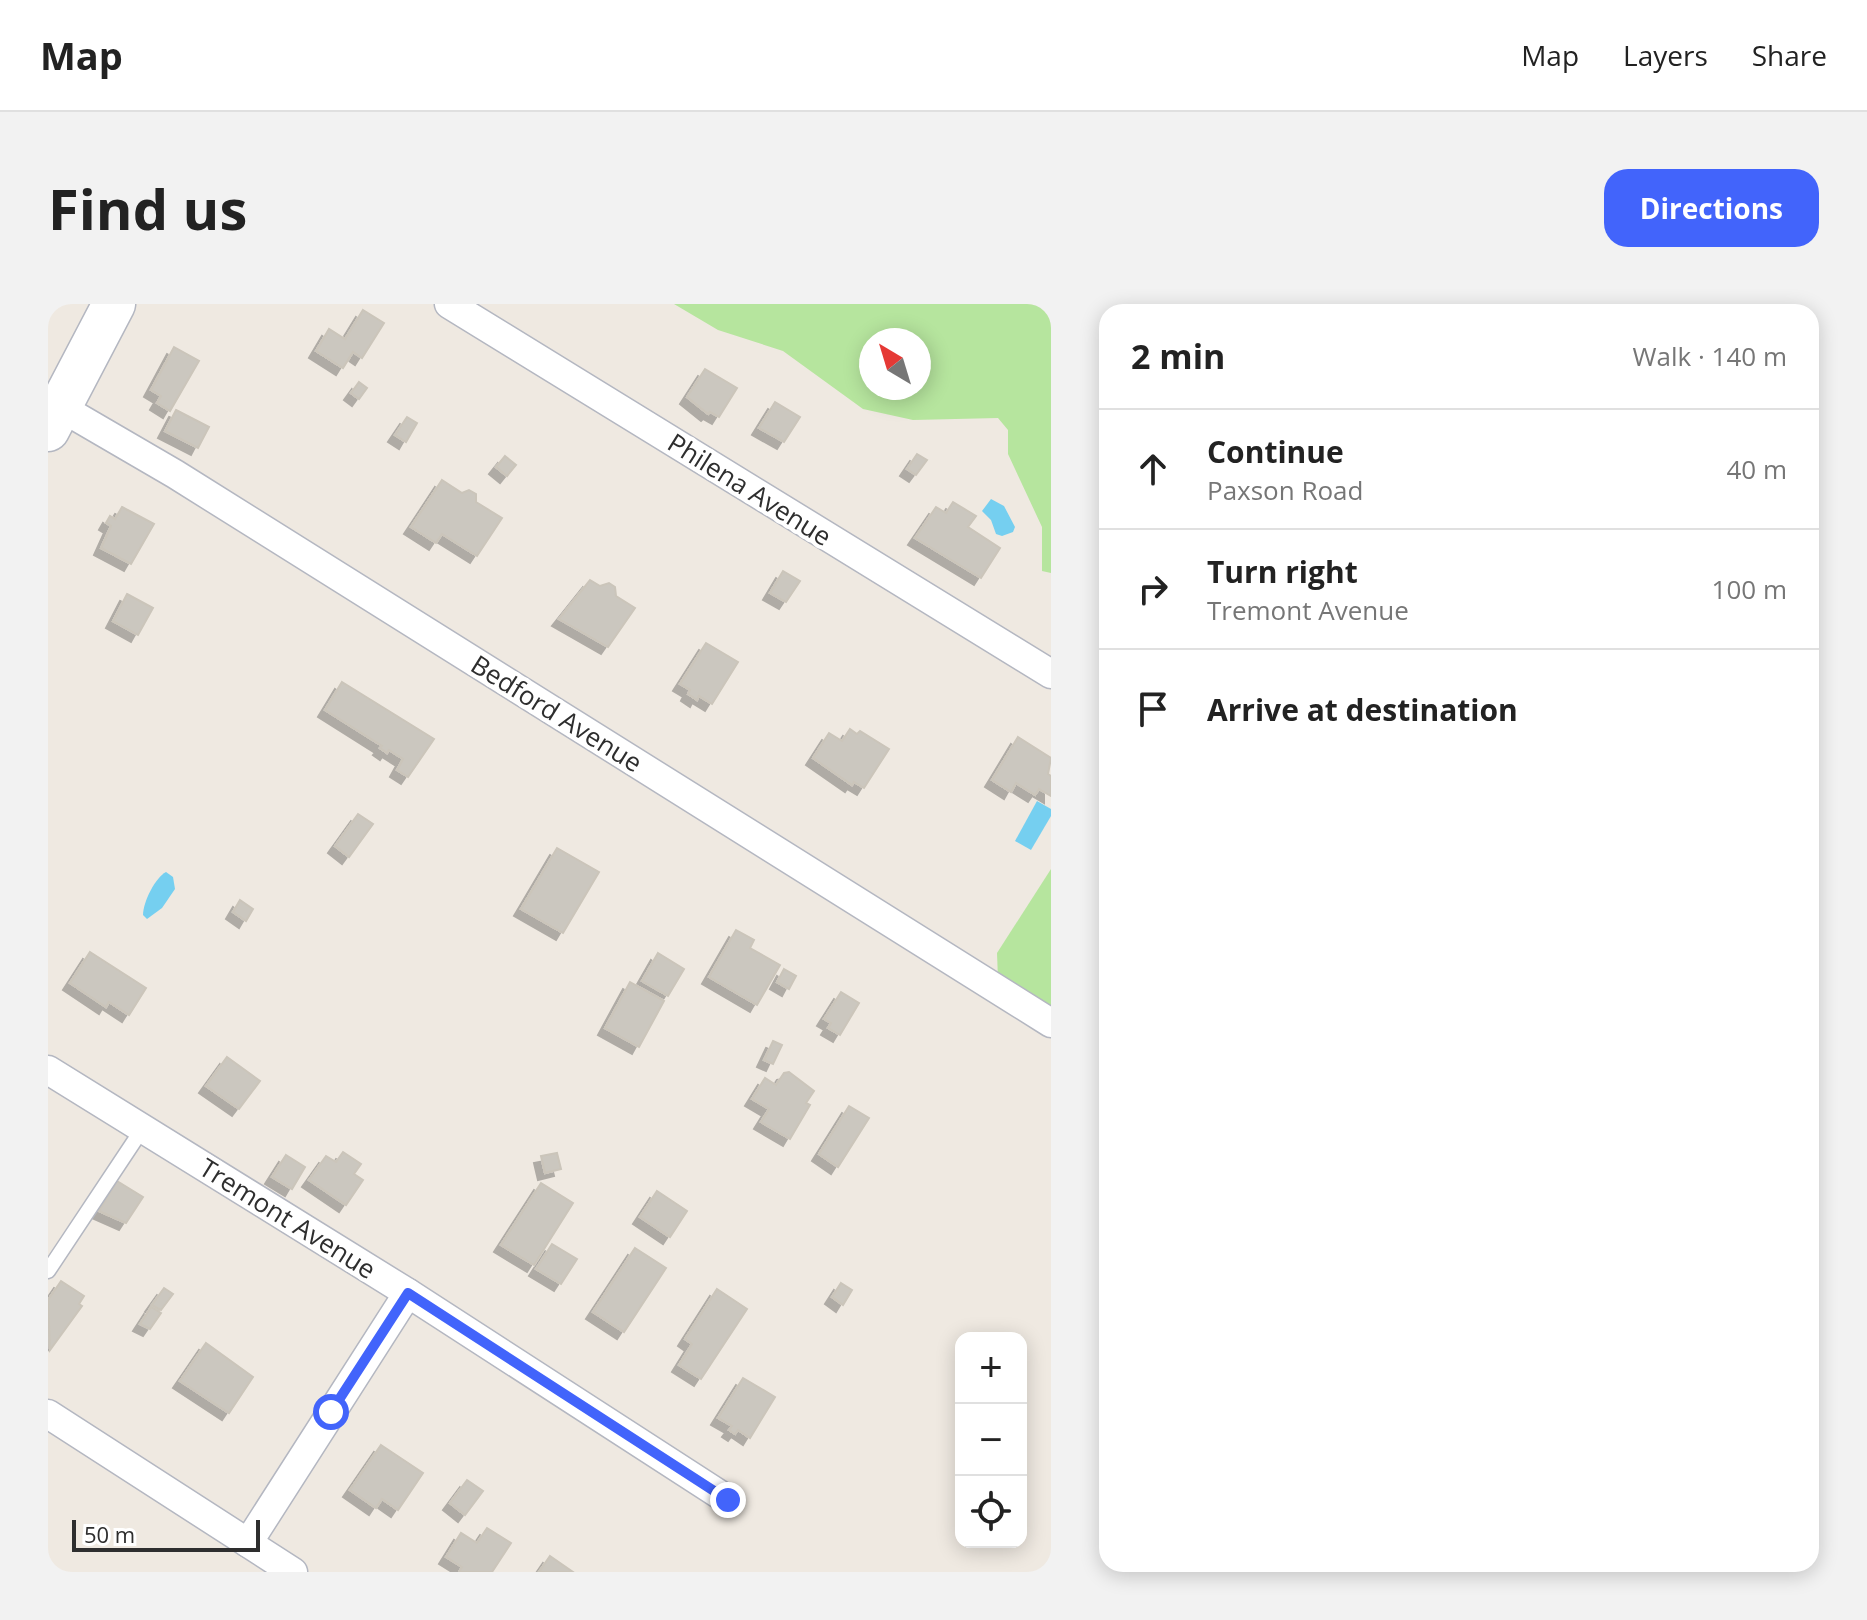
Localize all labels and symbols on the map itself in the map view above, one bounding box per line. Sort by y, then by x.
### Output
north arrow [859,328,931,400]
street label: Philena Avenue [661,424,839,554]
street label: Bedford Avenue [465,646,649,780]
street label: Tremont Avenue [193,1149,383,1287]
route start [313,1394,349,1430]
route end [710,1482,746,1518]
scale bar [72,1516,260,1552]

